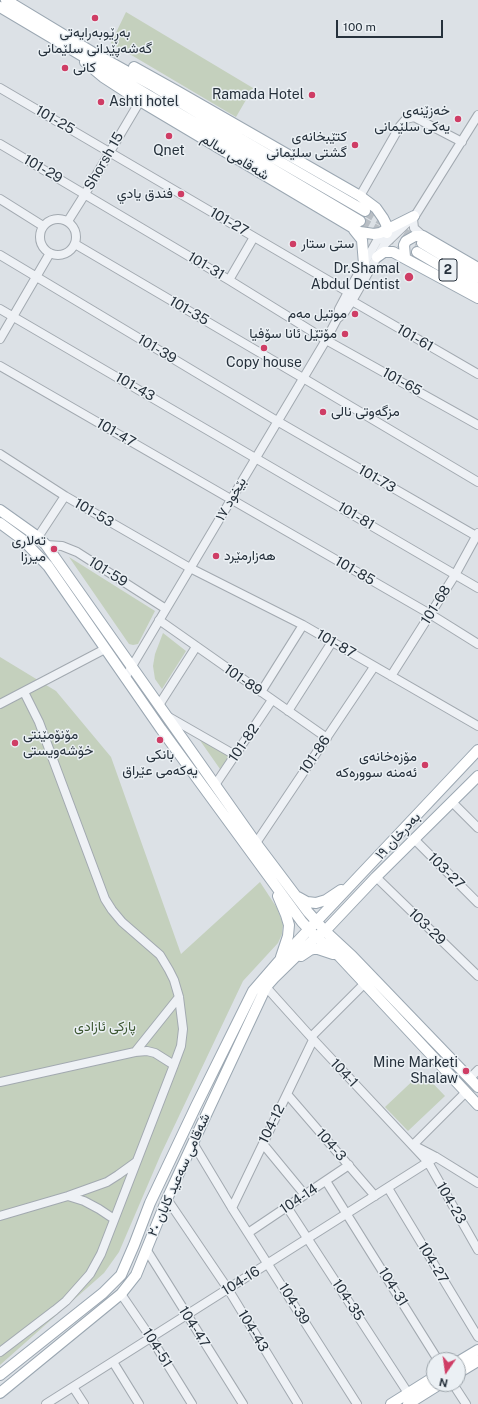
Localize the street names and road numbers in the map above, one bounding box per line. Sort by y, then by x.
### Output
street label: 101-25 [32,102,78,138]
street label: Shorsh 15 [81,129,127,193]
street label: شەقامی سالم [198,130,272,184]
street label: 101-29 [20,151,66,187]
street label: 101-27 [207,204,251,240]
street label: 101-31 [185,249,227,283]
road number: 2 [439,259,457,281]
street label: 101-35 [166,293,212,329]
street label: 101-61 [394,321,436,355]
street label: 101-39 [134,331,180,367]
street label: 101-65 [379,364,425,400]
street label: 101-43 [112,369,158,405]
street label: 101-47 [93,415,139,451]
street label: 101-73 [355,462,399,496]
street label: بێخود ١٧ [212,474,250,524]
street label: 101-53 [71,495,117,531]
street label: 101-81 [335,498,377,534]
street label: 101-59 [85,553,131,591]
street label: 101-85 [332,553,378,589]
street label: 101-68 [417,582,455,628]
street label: 101-87 [313,626,359,662]
street label: 101-89 [221,661,265,699]
street label: 101-82 [225,721,263,765]
street label: 101-86 [296,733,334,777]
street label: بەدرخان ١٩ [372,809,424,863]
street label: 103-27 [424,849,468,893]
street label: 103-29 [405,905,449,949]
street label: 104-1 [327,1055,361,1091]
street label: 104-12 [255,1102,289,1146]
street label: شەقامی سەعید کابان ٢٠ [144,1111,214,1239]
street label: 104-3 [312,1125,350,1165]
street label: 104-23 [432,1179,470,1227]
street label: 104-14 [277,1180,321,1218]
street label: 104-27 [414,1239,452,1287]
street label: 104-16 [219,1263,263,1299]
street label: 104-31 [375,1264,411,1310]
street label: 104-35 [328,1276,368,1324]
street label: 104-39 [275,1280,313,1328]
street label: 104-47 [175,1303,213,1351]
street label: 104-43 [234,1307,272,1355]
street label: 104-51 [138,1325,176,1371]

